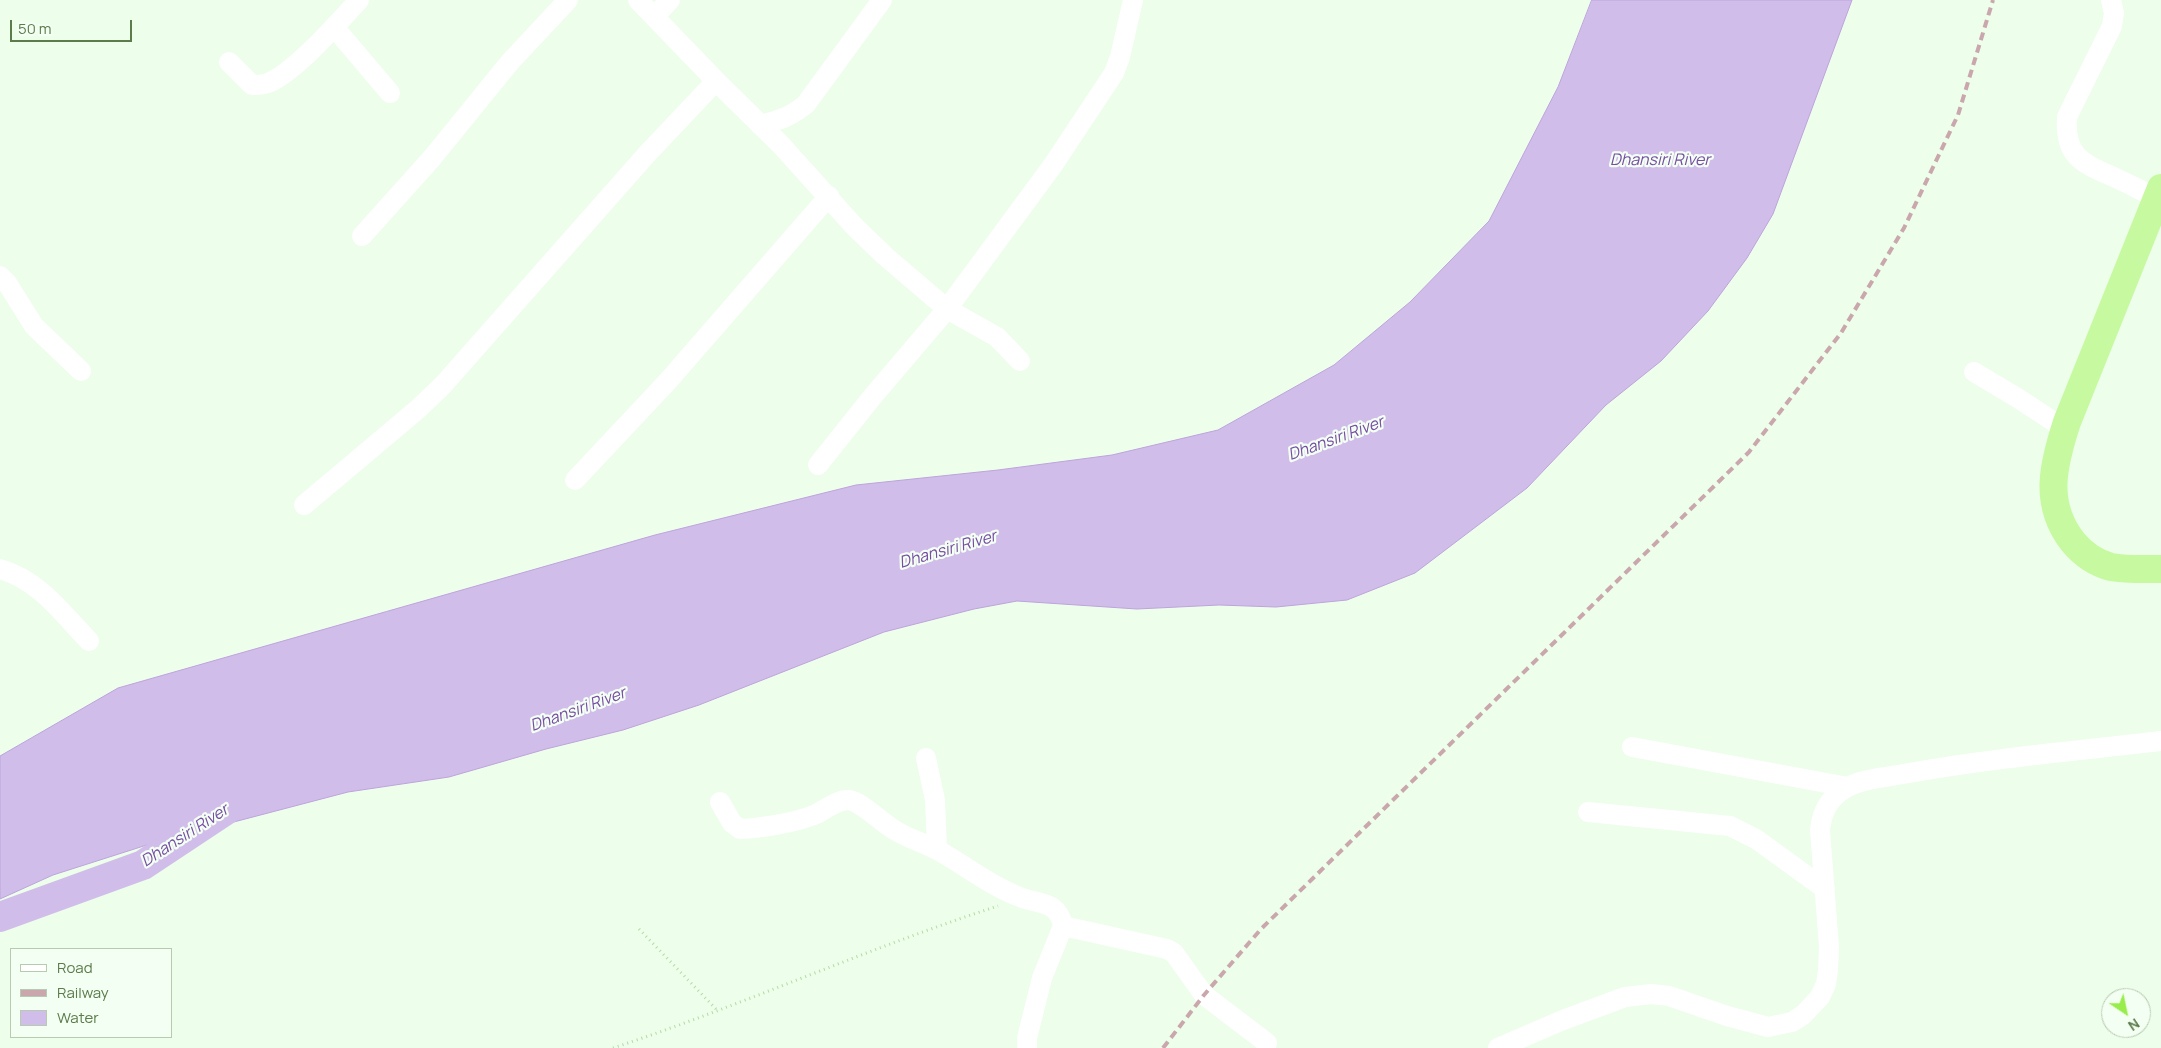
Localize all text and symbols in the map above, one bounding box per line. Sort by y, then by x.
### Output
scale bar [12,10,135,42]
text: 50 m [18,18,52,39]
water label: Dhansiri River [1610,151,1710,171]
water label: Dhansiri River [1286,413,1386,465]
water label: Dhansiri River [897,527,999,573]
water label: Dhansiri River [528,684,628,736]
water label: Dhansiri River [138,801,232,871]
legend [10,948,172,1038]
text: Road [57,957,93,978]
text: Railway [57,982,109,1003]
north arrow [2101,988,2151,1038]
text: Water [57,1007,99,1028]
text: N [2125,1014,2144,1036]

